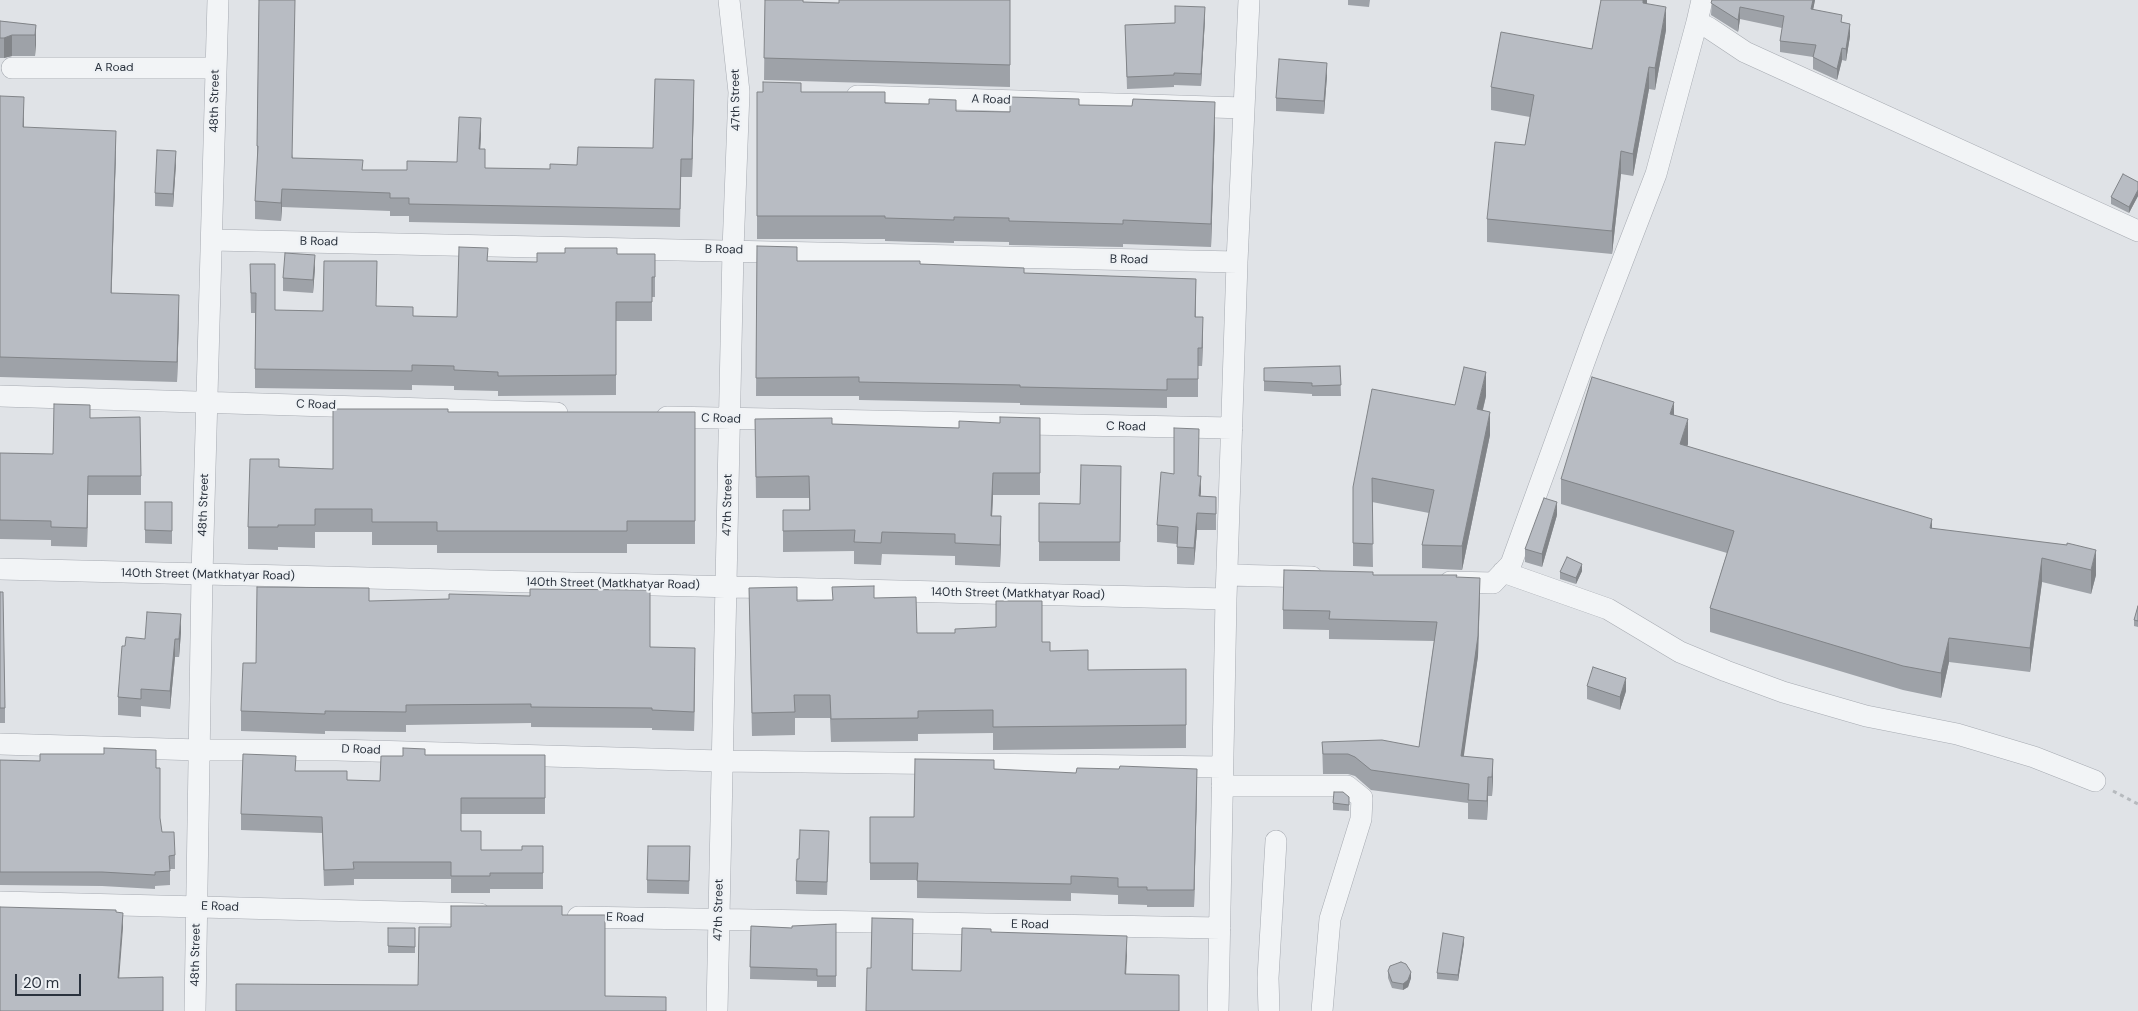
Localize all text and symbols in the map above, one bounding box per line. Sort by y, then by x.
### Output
street label: A Road [94,61,134,75]
street label: 48th Street [207,69,223,133]
street label: 47th Street [728,69,744,131]
street label: A Road [971,92,1011,108]
street label: B Road [300,234,338,250]
street label: B Road [705,242,743,258]
street label: B Road [1110,252,1148,268]
street label: C Road [296,397,336,413]
street label: C Road [701,411,741,427]
street label: C Road [1106,419,1146,435]
street label: 48th Street [196,473,212,537]
street label: 47th Street [720,474,736,536]
street label: 140th Street (Matkhatyar Road) [121,566,295,584]
street label: 140th Street (Matkhatyar Road) [526,575,700,593]
street label: 140th Street (Matkhatyar Road) [931,585,1105,603]
street label: D Road [341,742,381,758]
street label: 47th Street [711,879,727,941]
street label: E Road [201,899,239,915]
street label: E Road [606,910,644,926]
street label: E Road [1011,917,1049,933]
street label: 48th Street [188,923,204,987]
scale bar [18,964,84,996]
text: 20 m [23,973,59,993]

